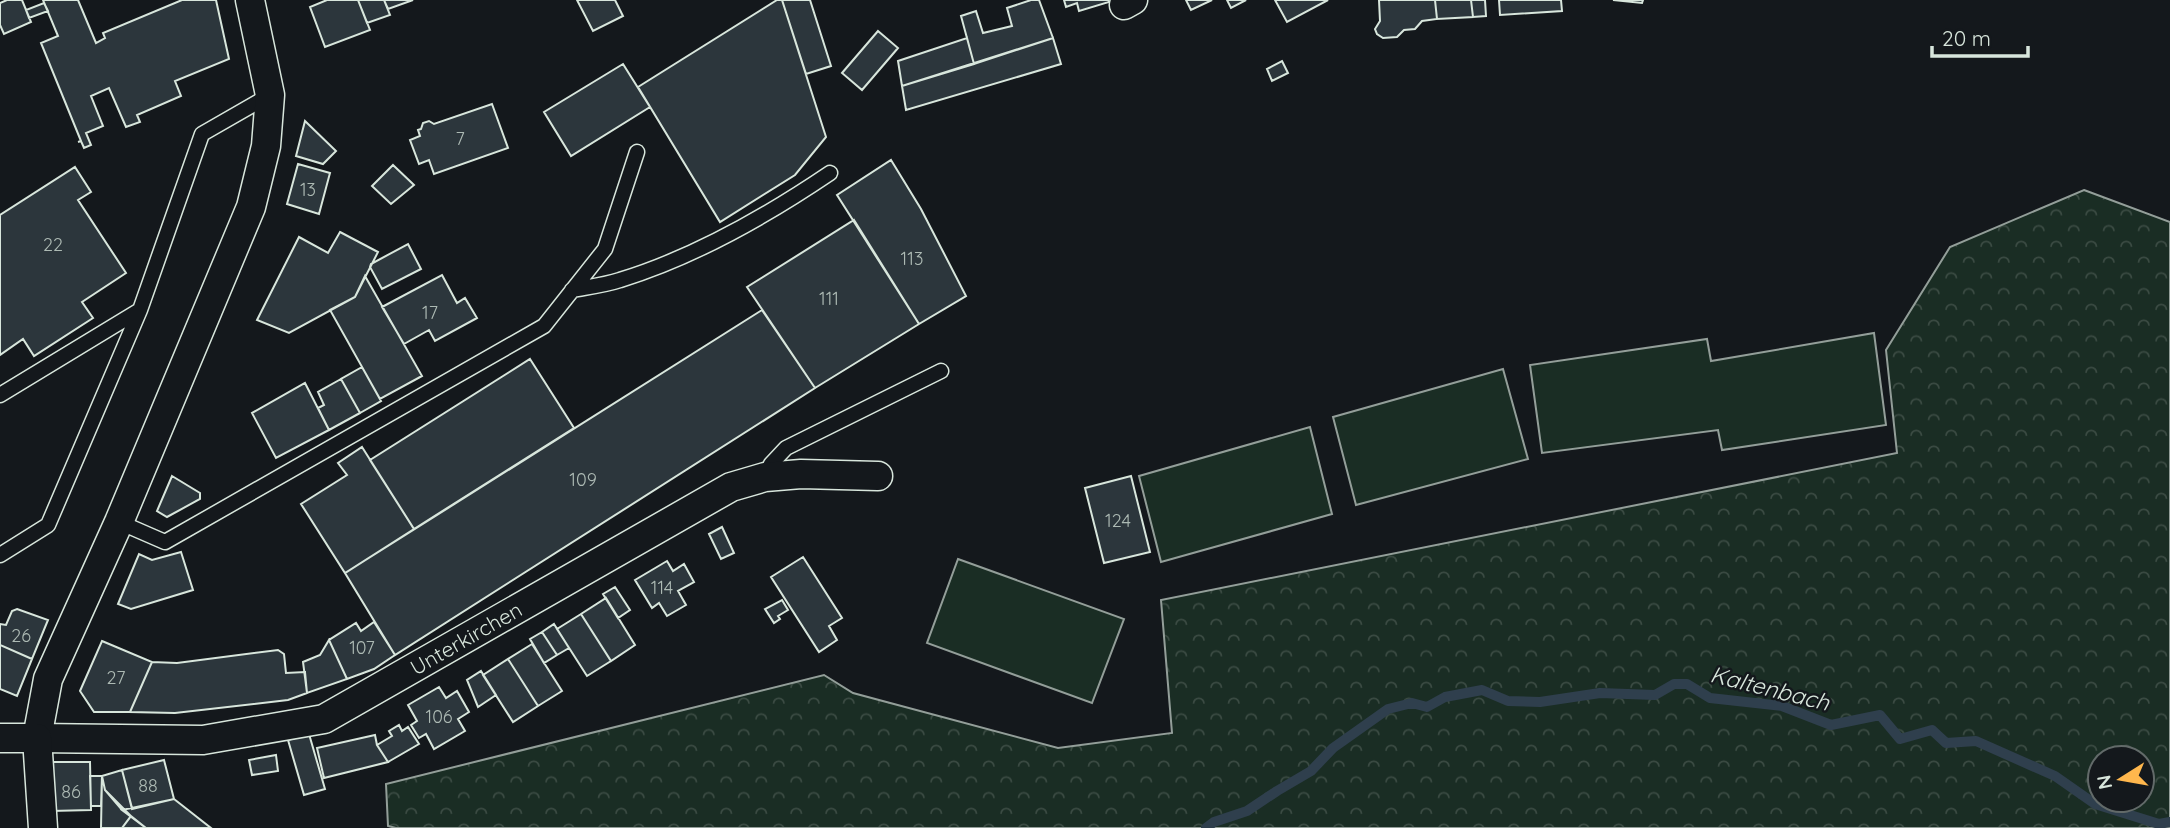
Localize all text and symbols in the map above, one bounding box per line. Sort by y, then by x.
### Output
scale bar [1932,14,2028,58]
text: 20 m [1942,25,1991,51]
house number: 7 [455,127,465,150]
house number: 13 [300,178,316,201]
house number: 22 [43,233,63,256]
house number: 113 [901,247,923,270]
house number: 111 [819,287,839,310]
house number: 17 [422,301,438,324]
house number: 109 [569,468,597,491]
house number: 124 [1105,509,1131,532]
house number: 114 [651,576,673,599]
street label: Unterkirchen [405,596,526,680]
house number: 26 [11,624,31,647]
house number: 107 [349,636,375,659]
water label: Kaltenbach [1708,659,1833,717]
house number: 27 [107,666,125,689]
house number: 106 [425,705,453,728]
north arrow [2086,744,2156,814]
text: N [2091,773,2117,791]
house number: 88 [138,774,158,797]
house number: 86 [61,780,81,803]

